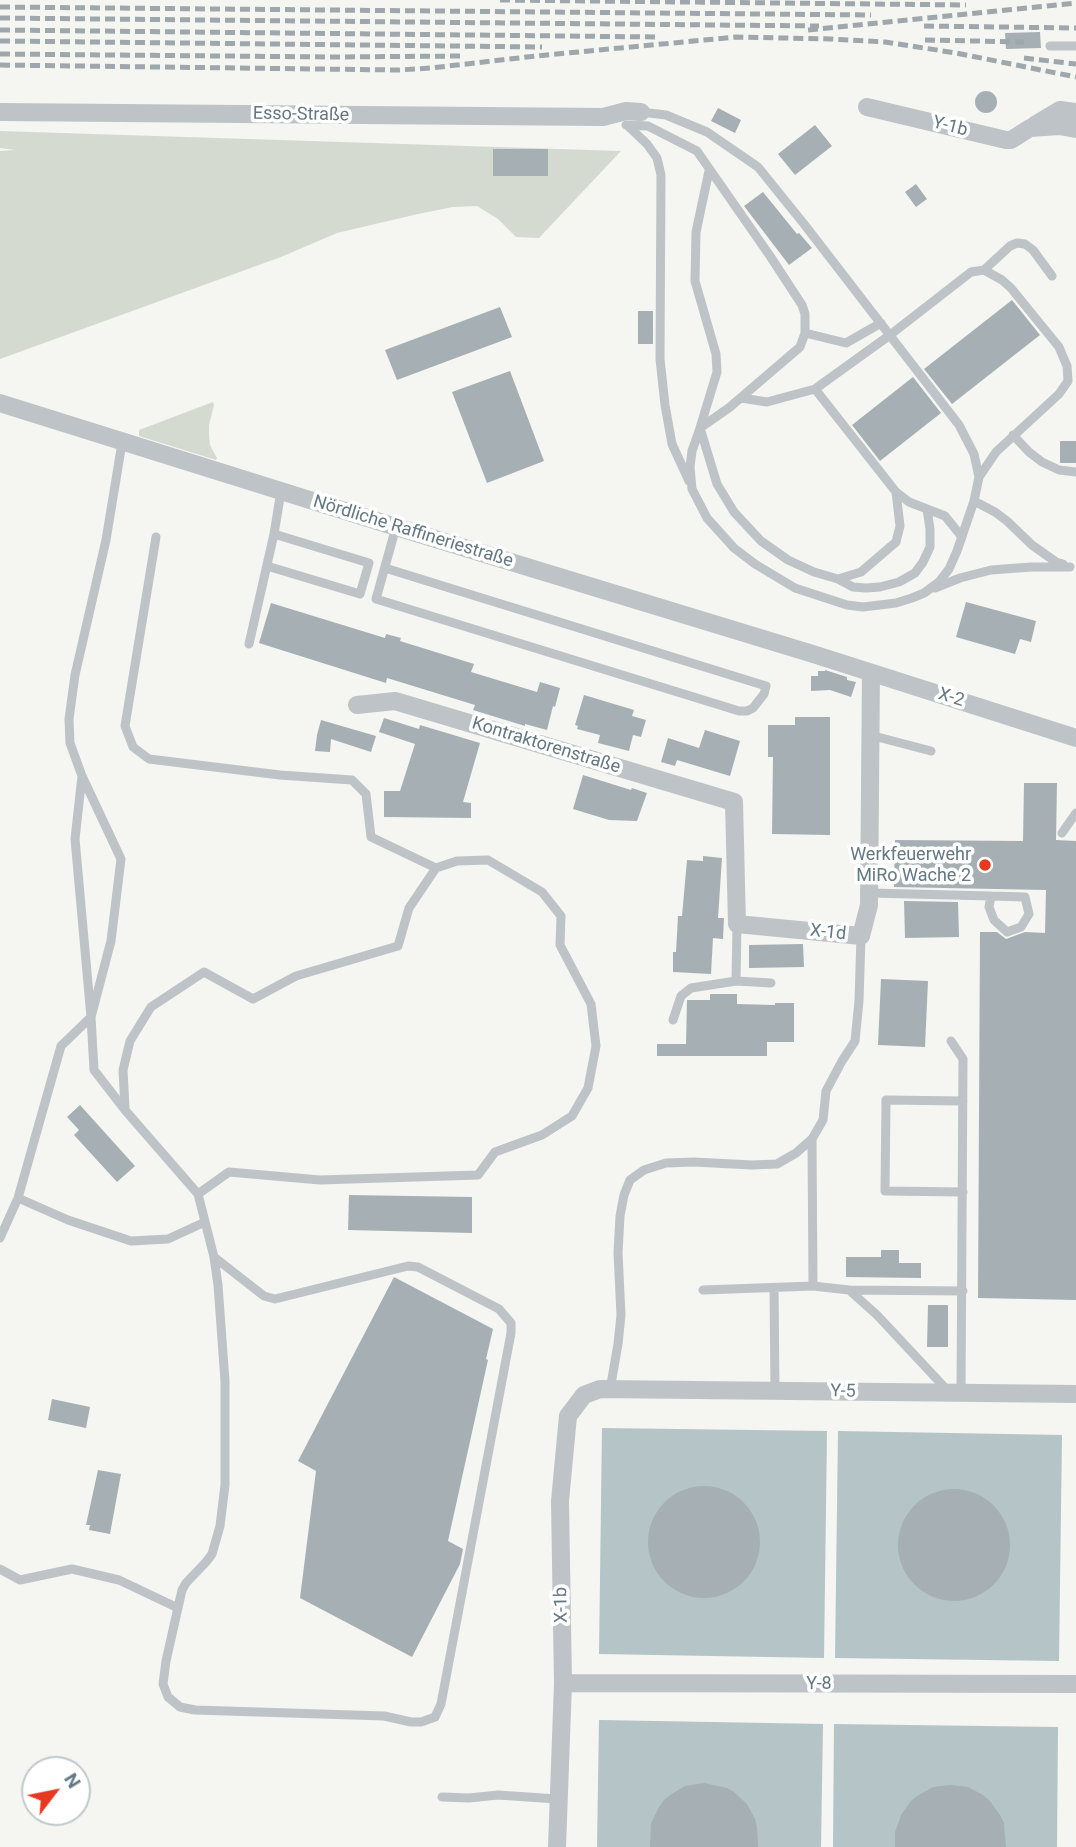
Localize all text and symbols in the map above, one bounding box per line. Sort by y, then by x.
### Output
street label: Esso-Straße [253,103,349,127]
street label: Y-1b [930,112,970,142]
street label: Nördliche Raffineriestraße [310,491,516,573]
street label: X-2 [935,684,967,712]
street label: Kontraktorenstraße [469,713,623,779]
place label: Werkfeuerwehr MiRo Wache 2 [850,844,971,886]
marker: Werkfeuerwehr MiRo Wache 2 [977,857,993,873]
street label: X-1d [809,920,847,946]
street label: Y-5 [830,1381,856,1403]
street label: X-1b [551,1587,573,1623]
street label: Y-8 [806,1673,832,1695]
north arrow [21,1756,91,1826]
text: N [59,1769,86,1792]

